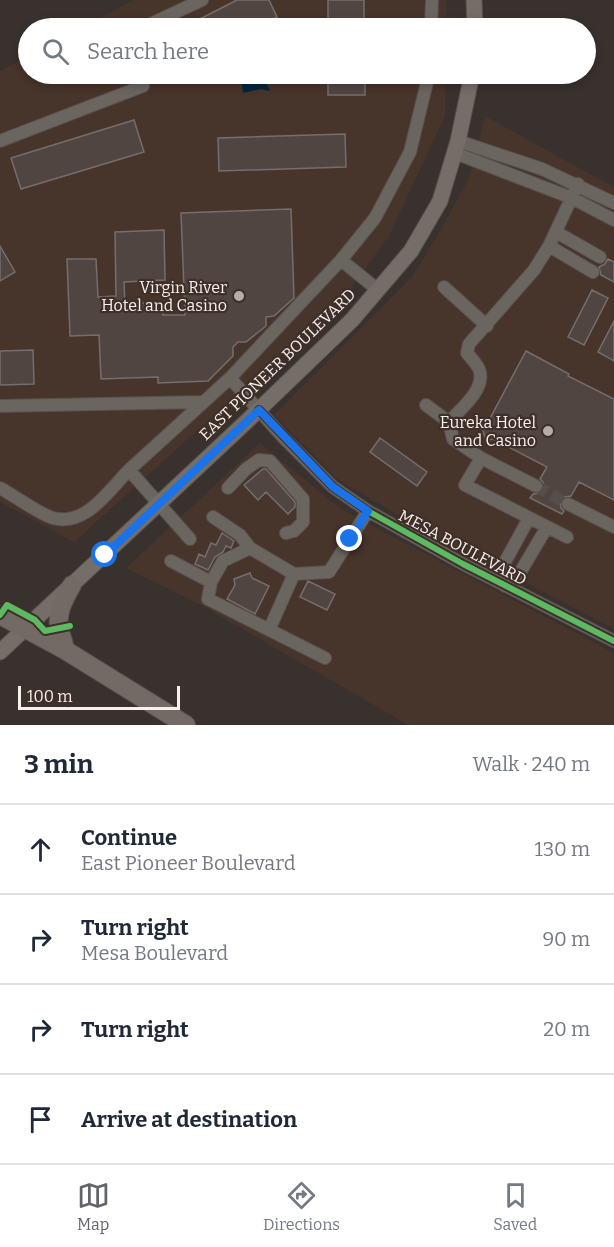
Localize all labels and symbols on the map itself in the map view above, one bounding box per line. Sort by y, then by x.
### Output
place label: Virgin River Hotel and Casino [101,278,227,315]
street label: EAST PIONEER BOULEVARD [195,285,359,444]
marker: Virgin River Hotel and Casino [232,289,246,303]
place label: Eureka Hotel and Casino [440,413,536,450]
marker: Eureka Hotel and Casino [541,424,555,438]
street label: MESA BOULEVARD [395,506,530,589]
route end [336,525,362,551]
route start [91,541,117,567]
scale bar [18,683,180,710]

